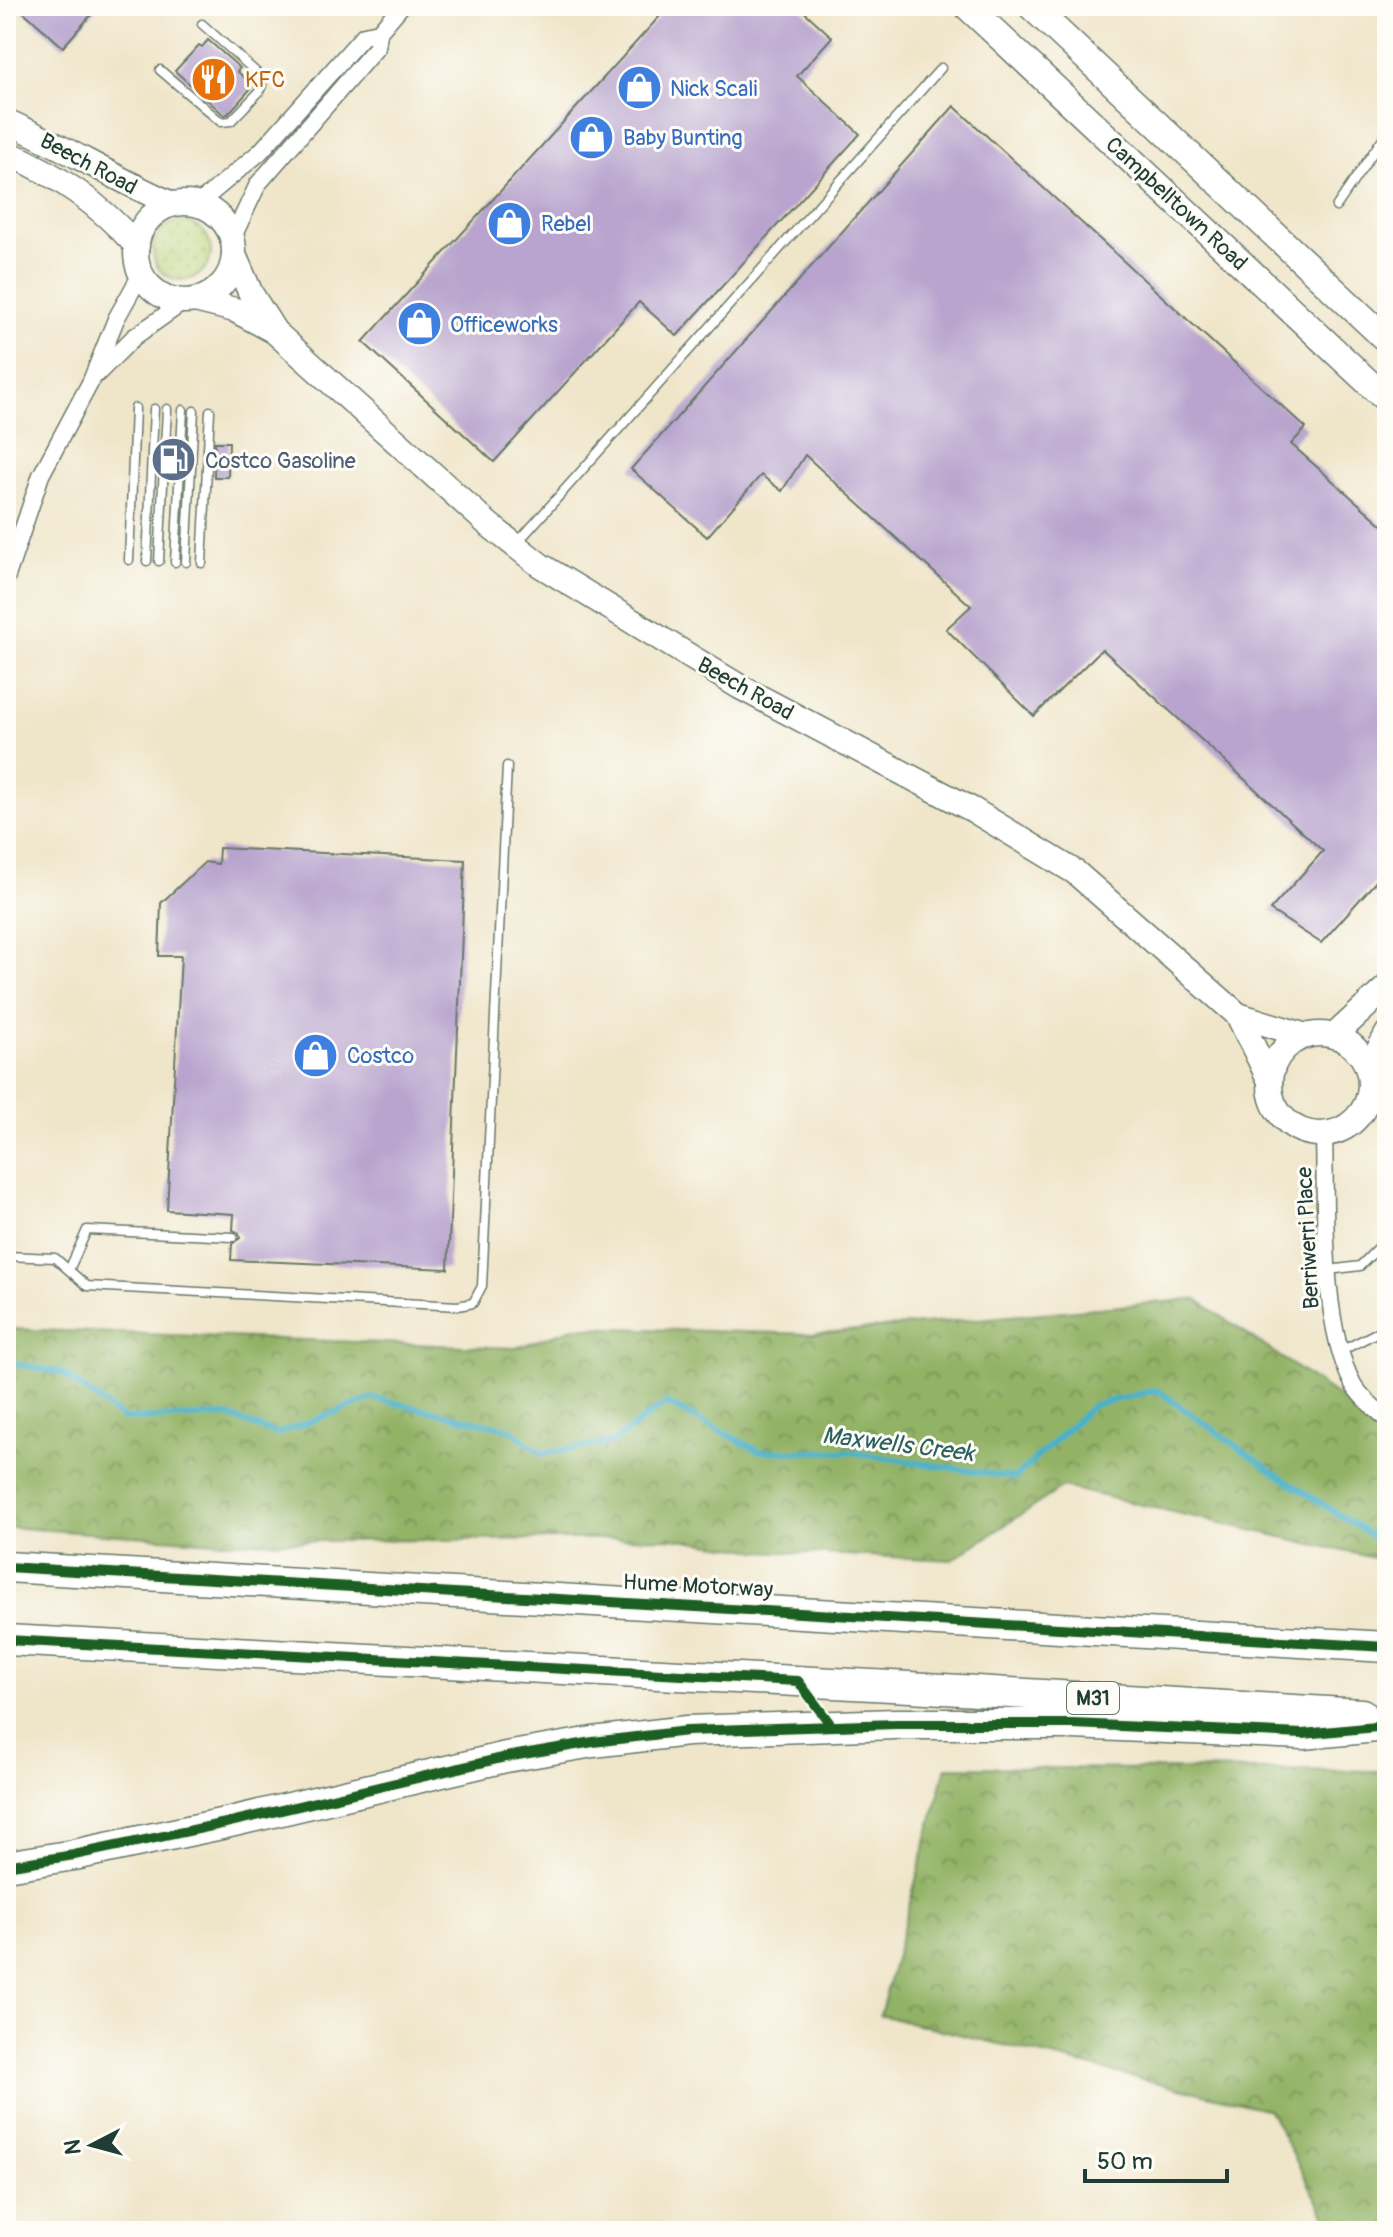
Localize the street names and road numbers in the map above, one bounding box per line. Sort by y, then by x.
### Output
street label: Beech Road [35,127,142,201]
street label: Campbelltown Road [1100,131,1253,277]
street label: Beech Road [692,651,799,727]
street label: Berriwerri Place [1290,1166,1326,1310]
street label: Hume Motorway [622,1568,774,1604]
road number: M31 [1067,1682,1119,1714]

